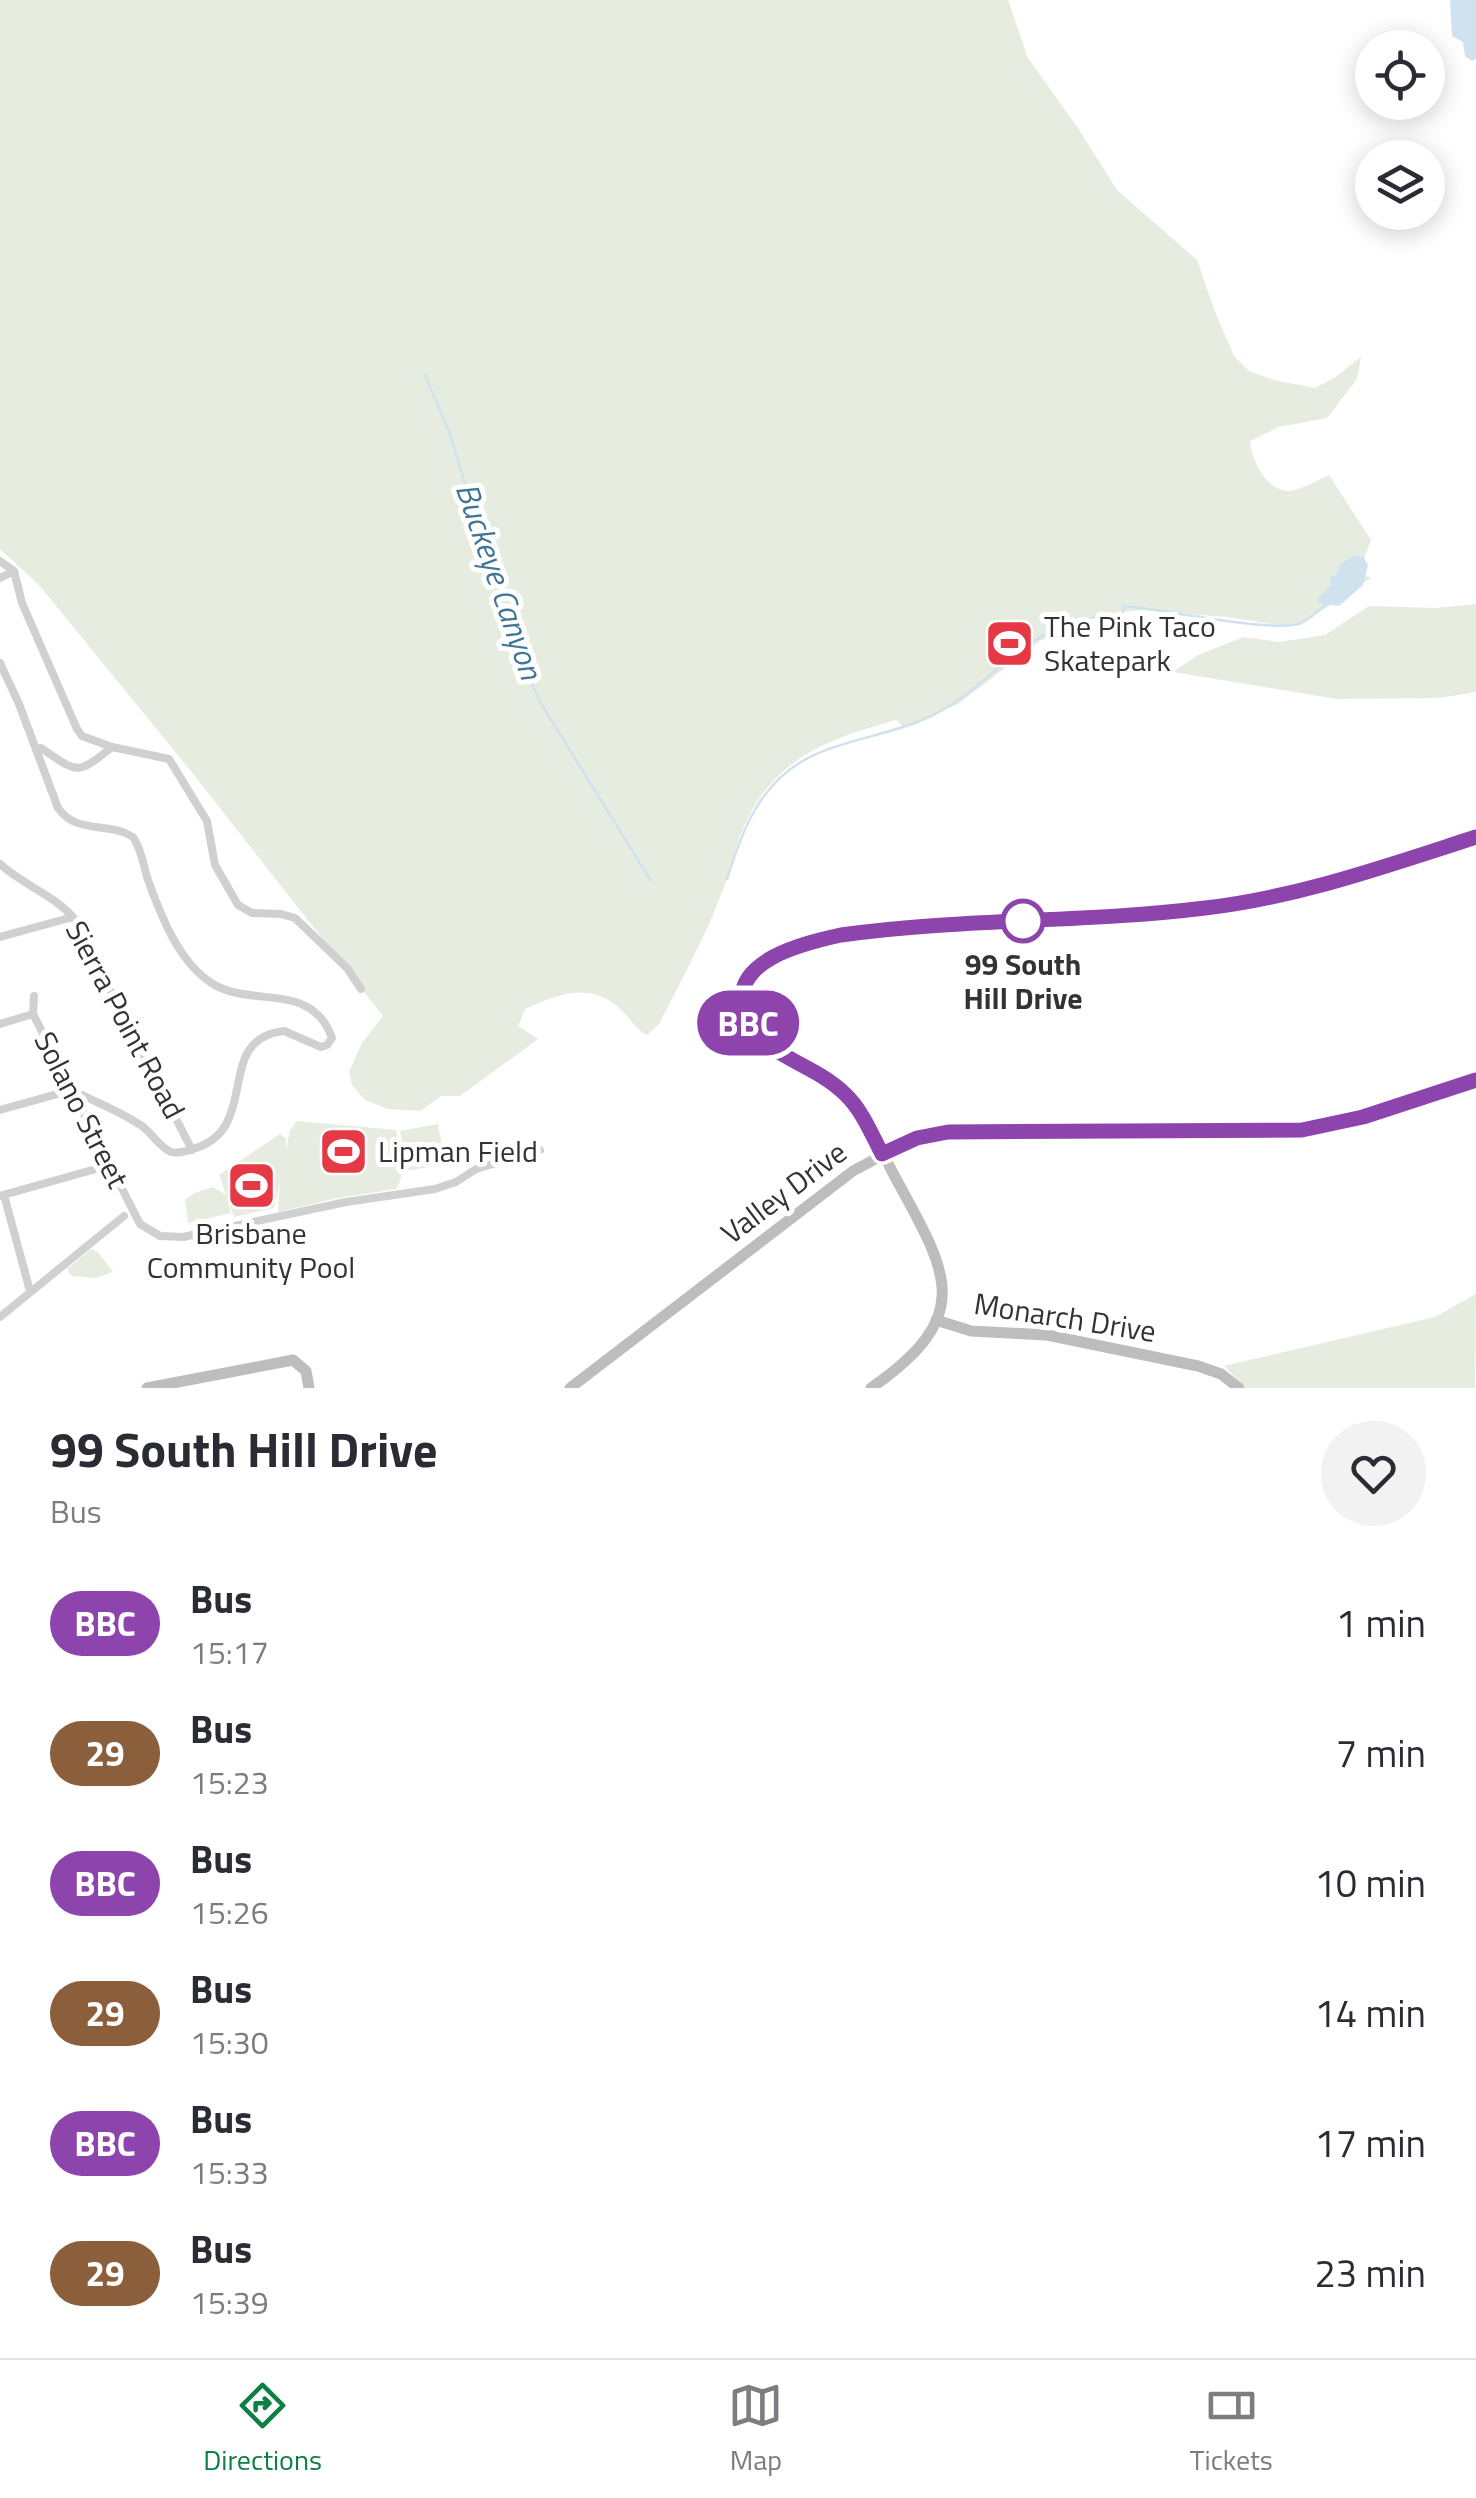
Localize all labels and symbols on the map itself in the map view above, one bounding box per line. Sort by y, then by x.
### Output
water label: Buckeye Canyon [444,476,556,686]
place label: The Pink Taco Skatepark [1044,603,1216,683]
sports icon: The Pink Taco Skatepark [983,618,1035,670]
marker: 99 South Hill Drive [1002,900,1044,942]
street label: Sierra Point Road [54,912,197,1127]
place label: 99 South Hill Drive [964,941,1082,1021]
line badge: BBC [690,990,806,1056]
street label: Solano Street [23,1023,141,1196]
sports icon: Lipman Field [317,1126,369,1178]
place label: Lipman Field [378,1128,538,1174]
street label: Valley Drive [711,1130,856,1255]
sports icon: Brisbane Community Pool [225,1159,277,1211]
place label: Brisbane Community Pool [147,1210,355,1290]
street label: Monarch Drive [971,1280,1159,1354]

